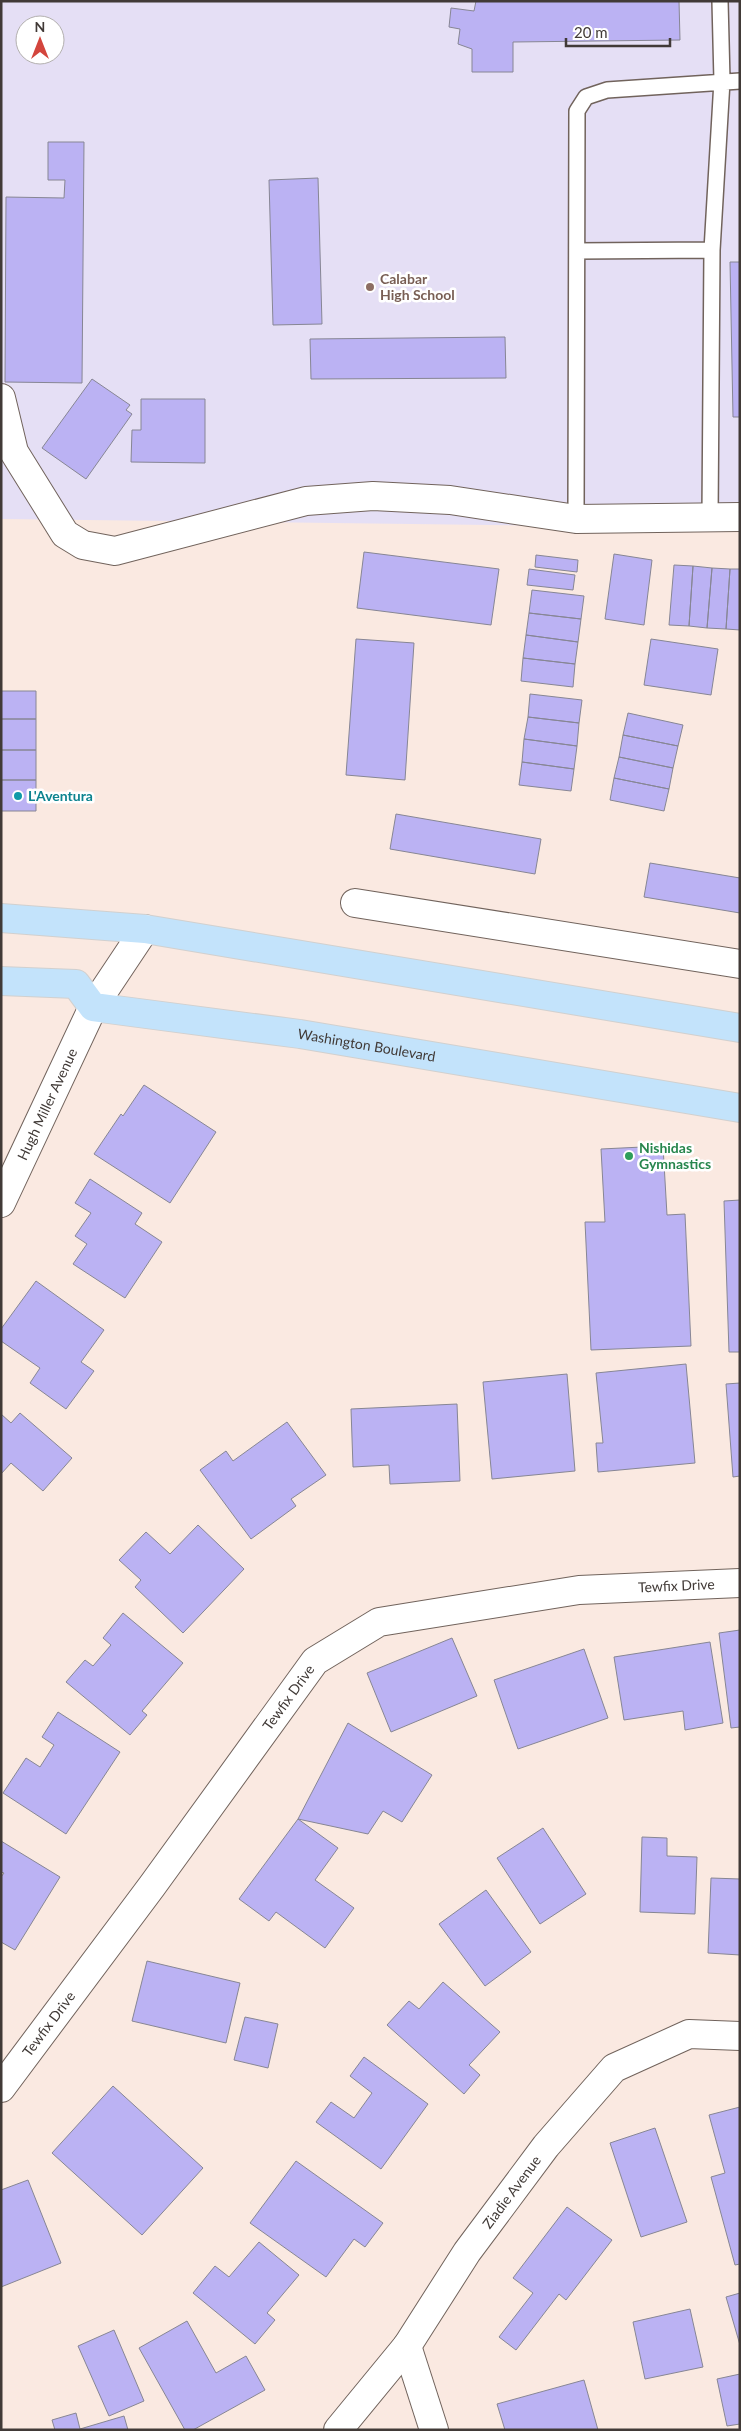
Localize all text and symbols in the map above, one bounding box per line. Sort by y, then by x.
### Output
north arrow [15,15,65,65]
scale bar [566,15,670,47]
text: N [35,18,45,35]
text: 20 m [574,23,608,41]
place label: Calabar High School [380,270,455,303]
marker: Calabar High School [364,281,376,293]
place label: L'Aventura [28,787,93,804]
marker: L'Aventura [12,790,24,802]
street label: Washington Boulevard [297,1025,437,1065]
street label: Hugh Miller Avenue [13,1045,80,1163]
place label: Nishidas Gymnastics [639,1139,711,1172]
marker: Nishidas Gymnastics [623,1150,635,1162]
street label: Tewfix Drive [638,1575,715,1595]
street label: Tewfix Drive [259,1661,318,1733]
street label: Tewfix Drive [19,1988,78,2060]
street label: Ziadie Avenue [479,2152,544,2232]

